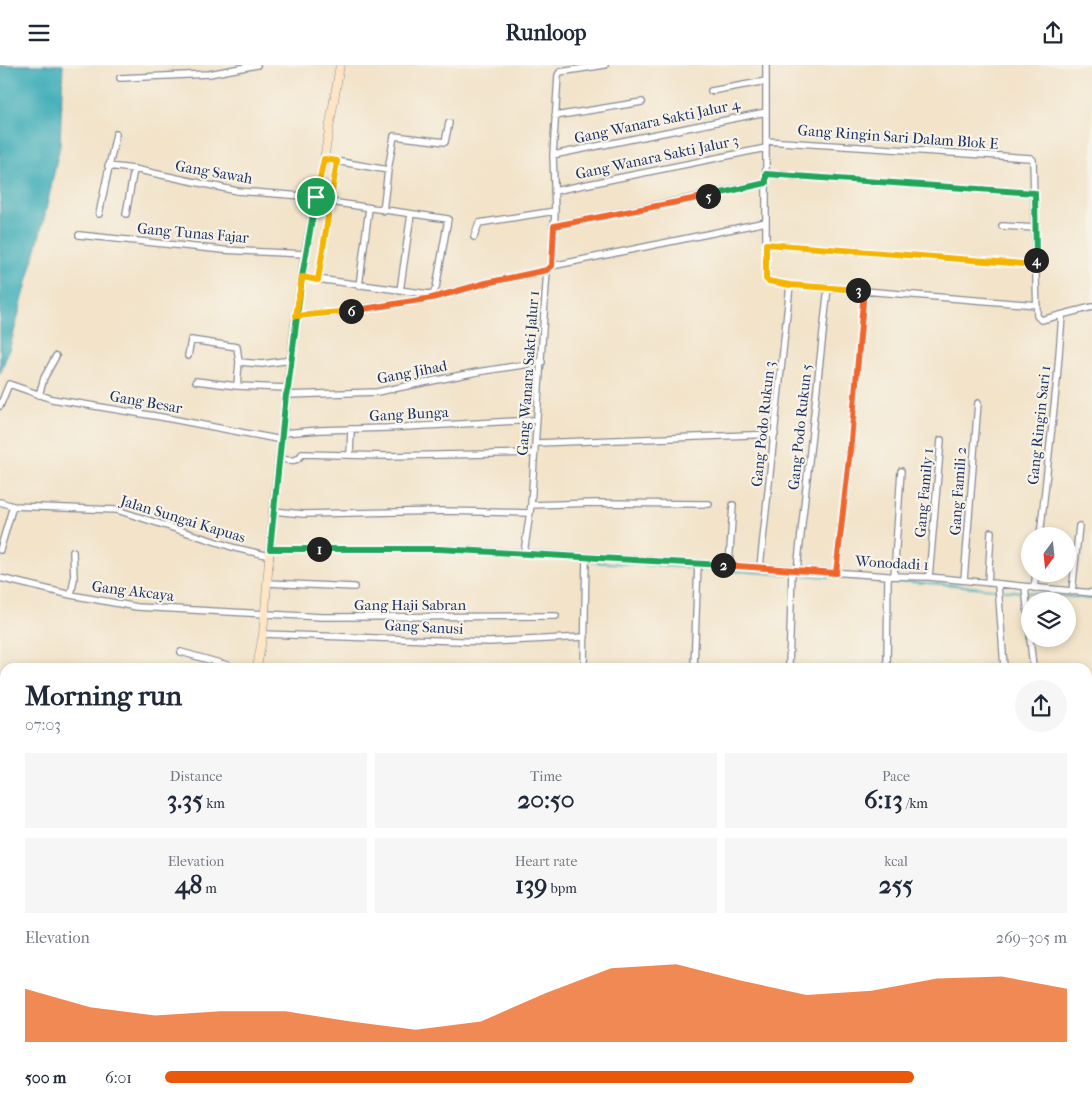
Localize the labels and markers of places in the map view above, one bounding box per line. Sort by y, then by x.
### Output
pin [295,176,337,218]
pin: 5 [696,183,720,209]
pin: 4 [1024,247,1048,273]
pin: 3 [846,277,870,303]
pin: 6 [338,299,364,323]
pin: 1 [306,537,332,561]
pin: 2 [710,553,736,577]

